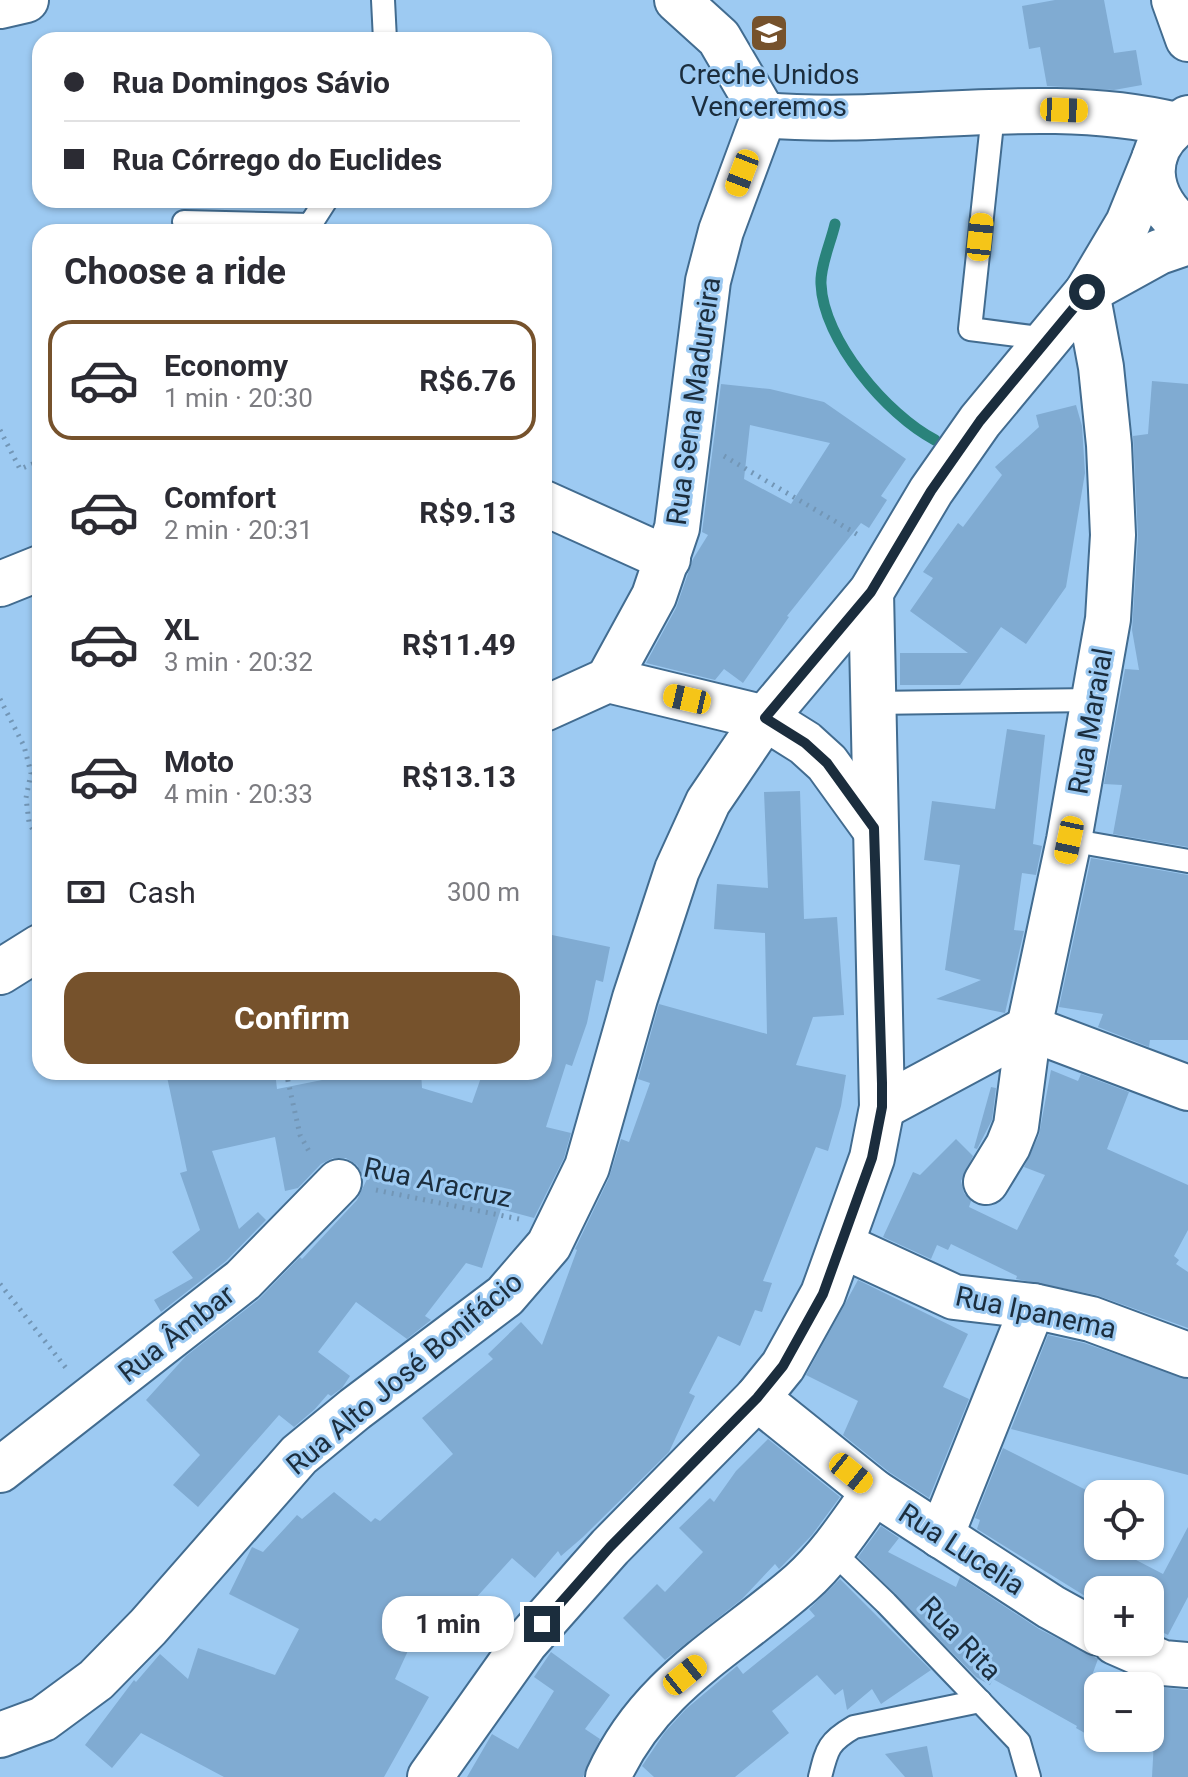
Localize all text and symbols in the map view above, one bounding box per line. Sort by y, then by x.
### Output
school or university icon: Creche Unidos Venceremos [748,12,790,54]
place label: Creche Unidos Venceremos [679,58,859,123]
text: Rua Domingos Sávio [112,65,390,100]
car [1040,97,1088,123]
text: Rua Córrego do Euclides [112,142,442,177]
car [722,146,762,200]
car [966,212,994,262]
text: Choose a ride [64,251,286,293]
route start [1069,274,1105,310]
street label: Rua Sena Madureira [660,275,727,527]
icon: car [68,344,140,416]
text: Economy [164,348,288,383]
text: R$6.76 [419,363,516,398]
text: 1 min · 20:30 [164,383,313,413]
icon: car [68,476,140,548]
text: Comfort [164,480,276,515]
text: R$9.13 [419,495,516,530]
text: 2 min · 20:31 [164,515,313,545]
icon: car [68,608,140,680]
text: XL [164,612,199,647]
text: R$11.49 [402,627,516,662]
street label: Rua Maraial [1061,646,1120,797]
text: 3 min · 20:32 [164,647,313,677]
car [661,682,713,716]
icon: car [68,740,140,812]
text: Moto [164,744,234,779]
text: R$13.13 [402,759,516,794]
text: 4 min · 20:33 [164,779,313,809]
car [1052,814,1086,866]
icon: cash [64,870,108,914]
text: Cash [128,875,196,910]
text: 300 m [447,877,520,907]
button: Confirm [64,972,520,1064]
street label: Rua Aracruz [361,1151,515,1214]
street label: Rua Alto José Bonifácio [280,1265,529,1482]
street label: Rua Âmbar [112,1278,241,1389]
street label: Rua Ipanema [952,1279,1119,1346]
car [825,1449,877,1497]
map controls [1084,1480,1164,1752]
button: locate [1084,1480,1164,1560]
street label: Rua Lucelia [893,1497,1031,1602]
button: + [1084,1576,1164,1656]
street label: Rua Rita [913,1590,1008,1687]
callout: 1 min [382,1596,514,1652]
route end [524,1606,560,1642]
text: 1 min [415,1609,481,1639]
car [659,1651,711,1699]
button: − [1084,1672,1164,1752]

